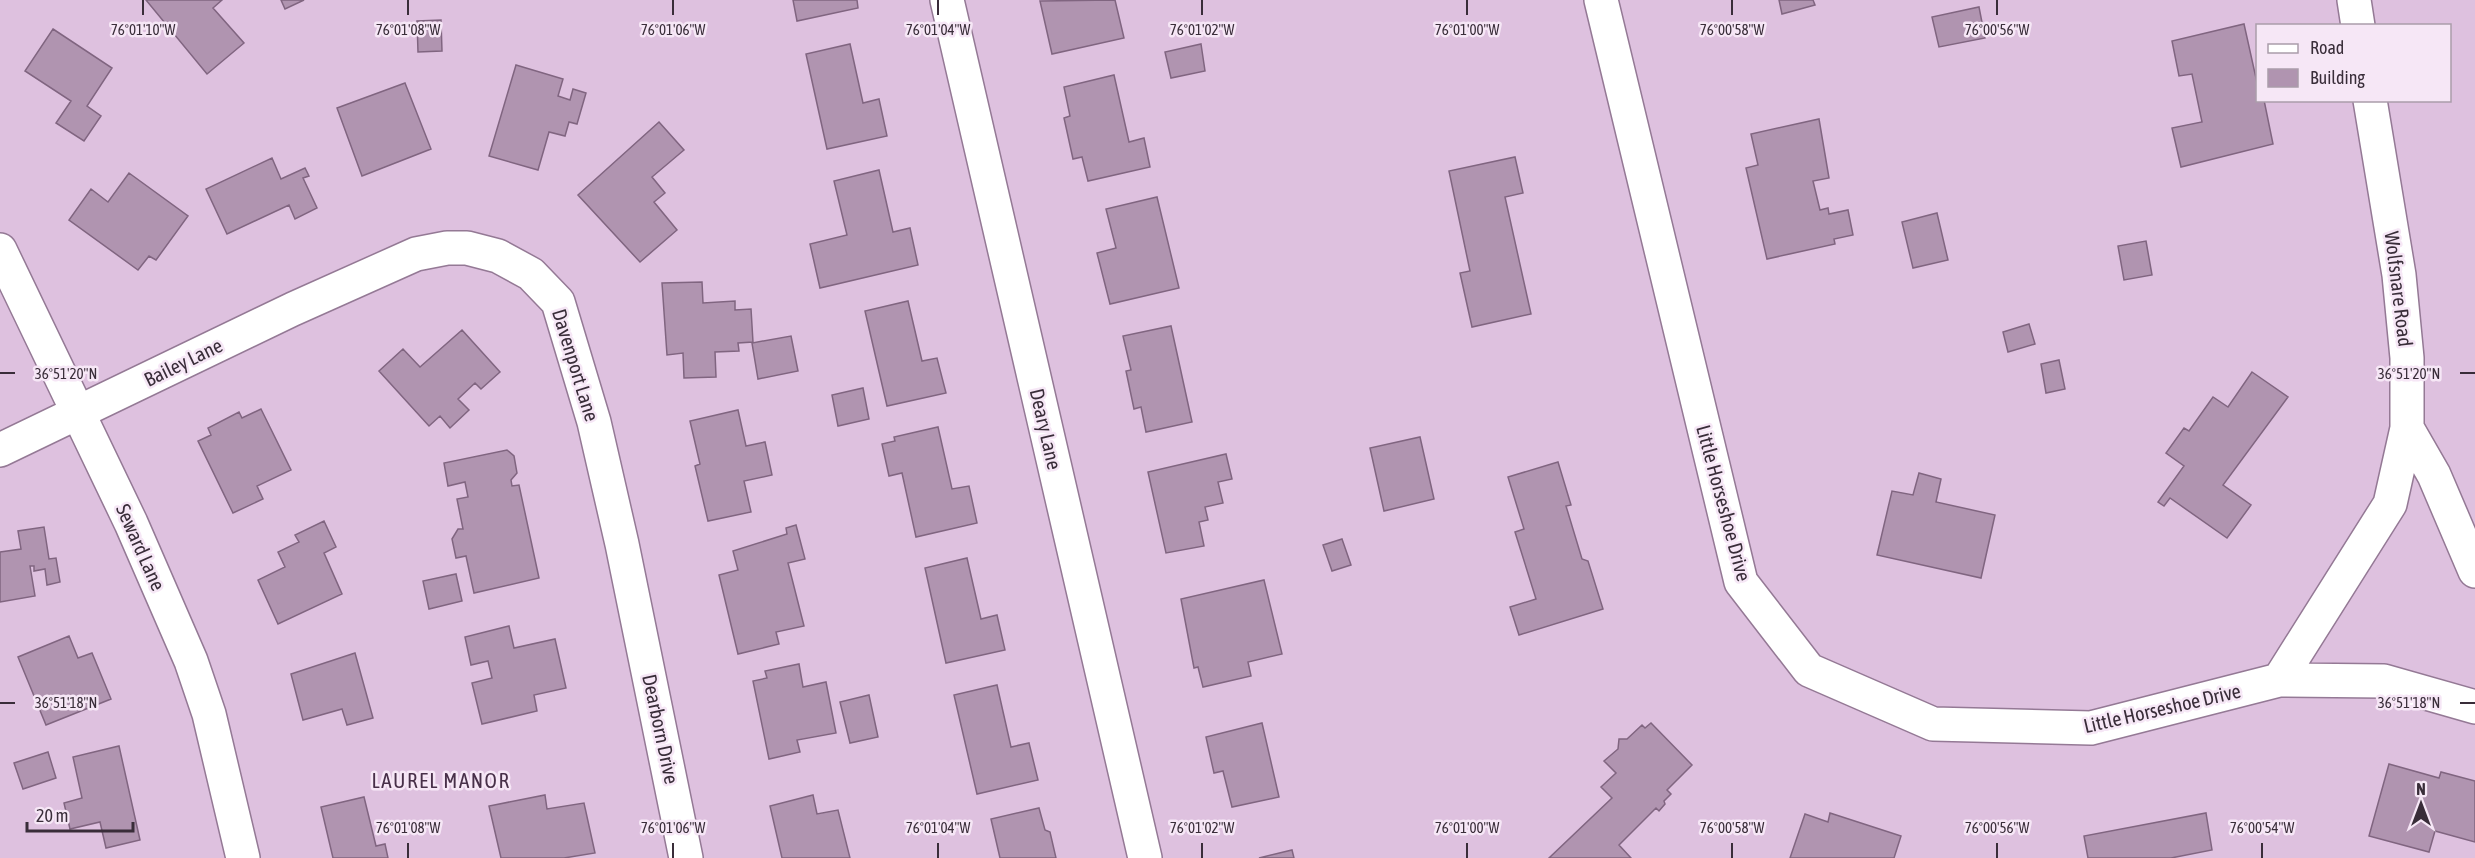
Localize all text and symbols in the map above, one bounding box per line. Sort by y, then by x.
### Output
text: 76°01'10"W [111,21,175,38]
text: 76°01'08"W [376,21,440,38]
text: 76°01'06"W [641,21,705,38]
text: 76°01'04"W [906,21,970,38]
text: 76°01'02"W [1170,21,1234,38]
text: 76°01'00"W [1435,21,1499,38]
text: 76°00'58"W [1700,21,1764,38]
text: 76°00'56"W [1965,21,2029,38]
legend [2256,24,2451,102]
text: Road [2310,37,2344,58]
text: Building [2310,67,2365,88]
street label: Wolfsnare Road [2381,230,2417,348]
street label: Davenport Lane [548,306,604,424]
street label: Bailey Lane [140,333,226,391]
text: 36°51'20"N [35,365,97,382]
text: 36°51'20"N [2378,365,2440,382]
street label: Deary Lane [1026,386,1066,472]
street label: Little Horseshoe Drive [1692,422,1756,584]
street label: Seward Lane [112,500,170,594]
street label: Dearborn Drive [638,672,684,786]
street label: Little Horseshoe Drive [2081,679,2243,737]
text: 36°51'18"N [35,694,97,711]
text: 36°51'18"N [2378,694,2440,711]
district label: LAUREL MANOR [372,768,510,792]
north arrow [2391,774,2451,834]
text: N [2416,780,2426,798]
scale bar [27,795,134,833]
text: 20 m [36,805,68,826]
text: 76°01'08"W [376,819,440,836]
text: 76°01'06"W [641,819,705,836]
text: 76°01'04"W [906,819,970,836]
text: 76°01'02"W [1170,819,1234,836]
text: 76°01'00"W [1435,819,1499,836]
text: 76°00'58"W [1700,819,1764,836]
text: 76°00'56"W [1965,819,2029,836]
text: 76°00'54"W [2230,819,2294,836]

